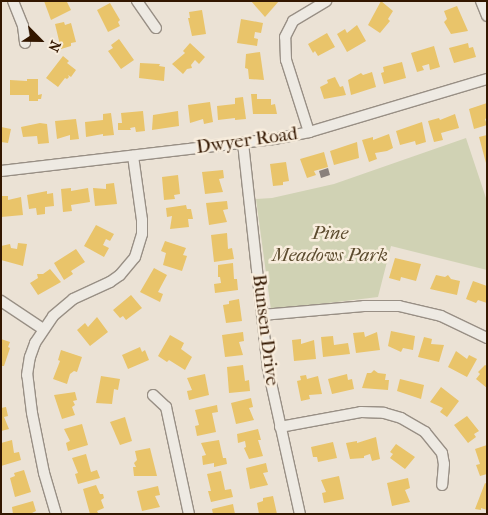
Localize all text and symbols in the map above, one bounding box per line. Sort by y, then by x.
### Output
north arrow [15,15,65,65]
text: N [44,38,64,54]
street label: Dwyer Road [195,123,299,159]
park label: Pine Meadows Park [272,223,388,267]
street label: Bunsen Drive [247,273,283,387]

